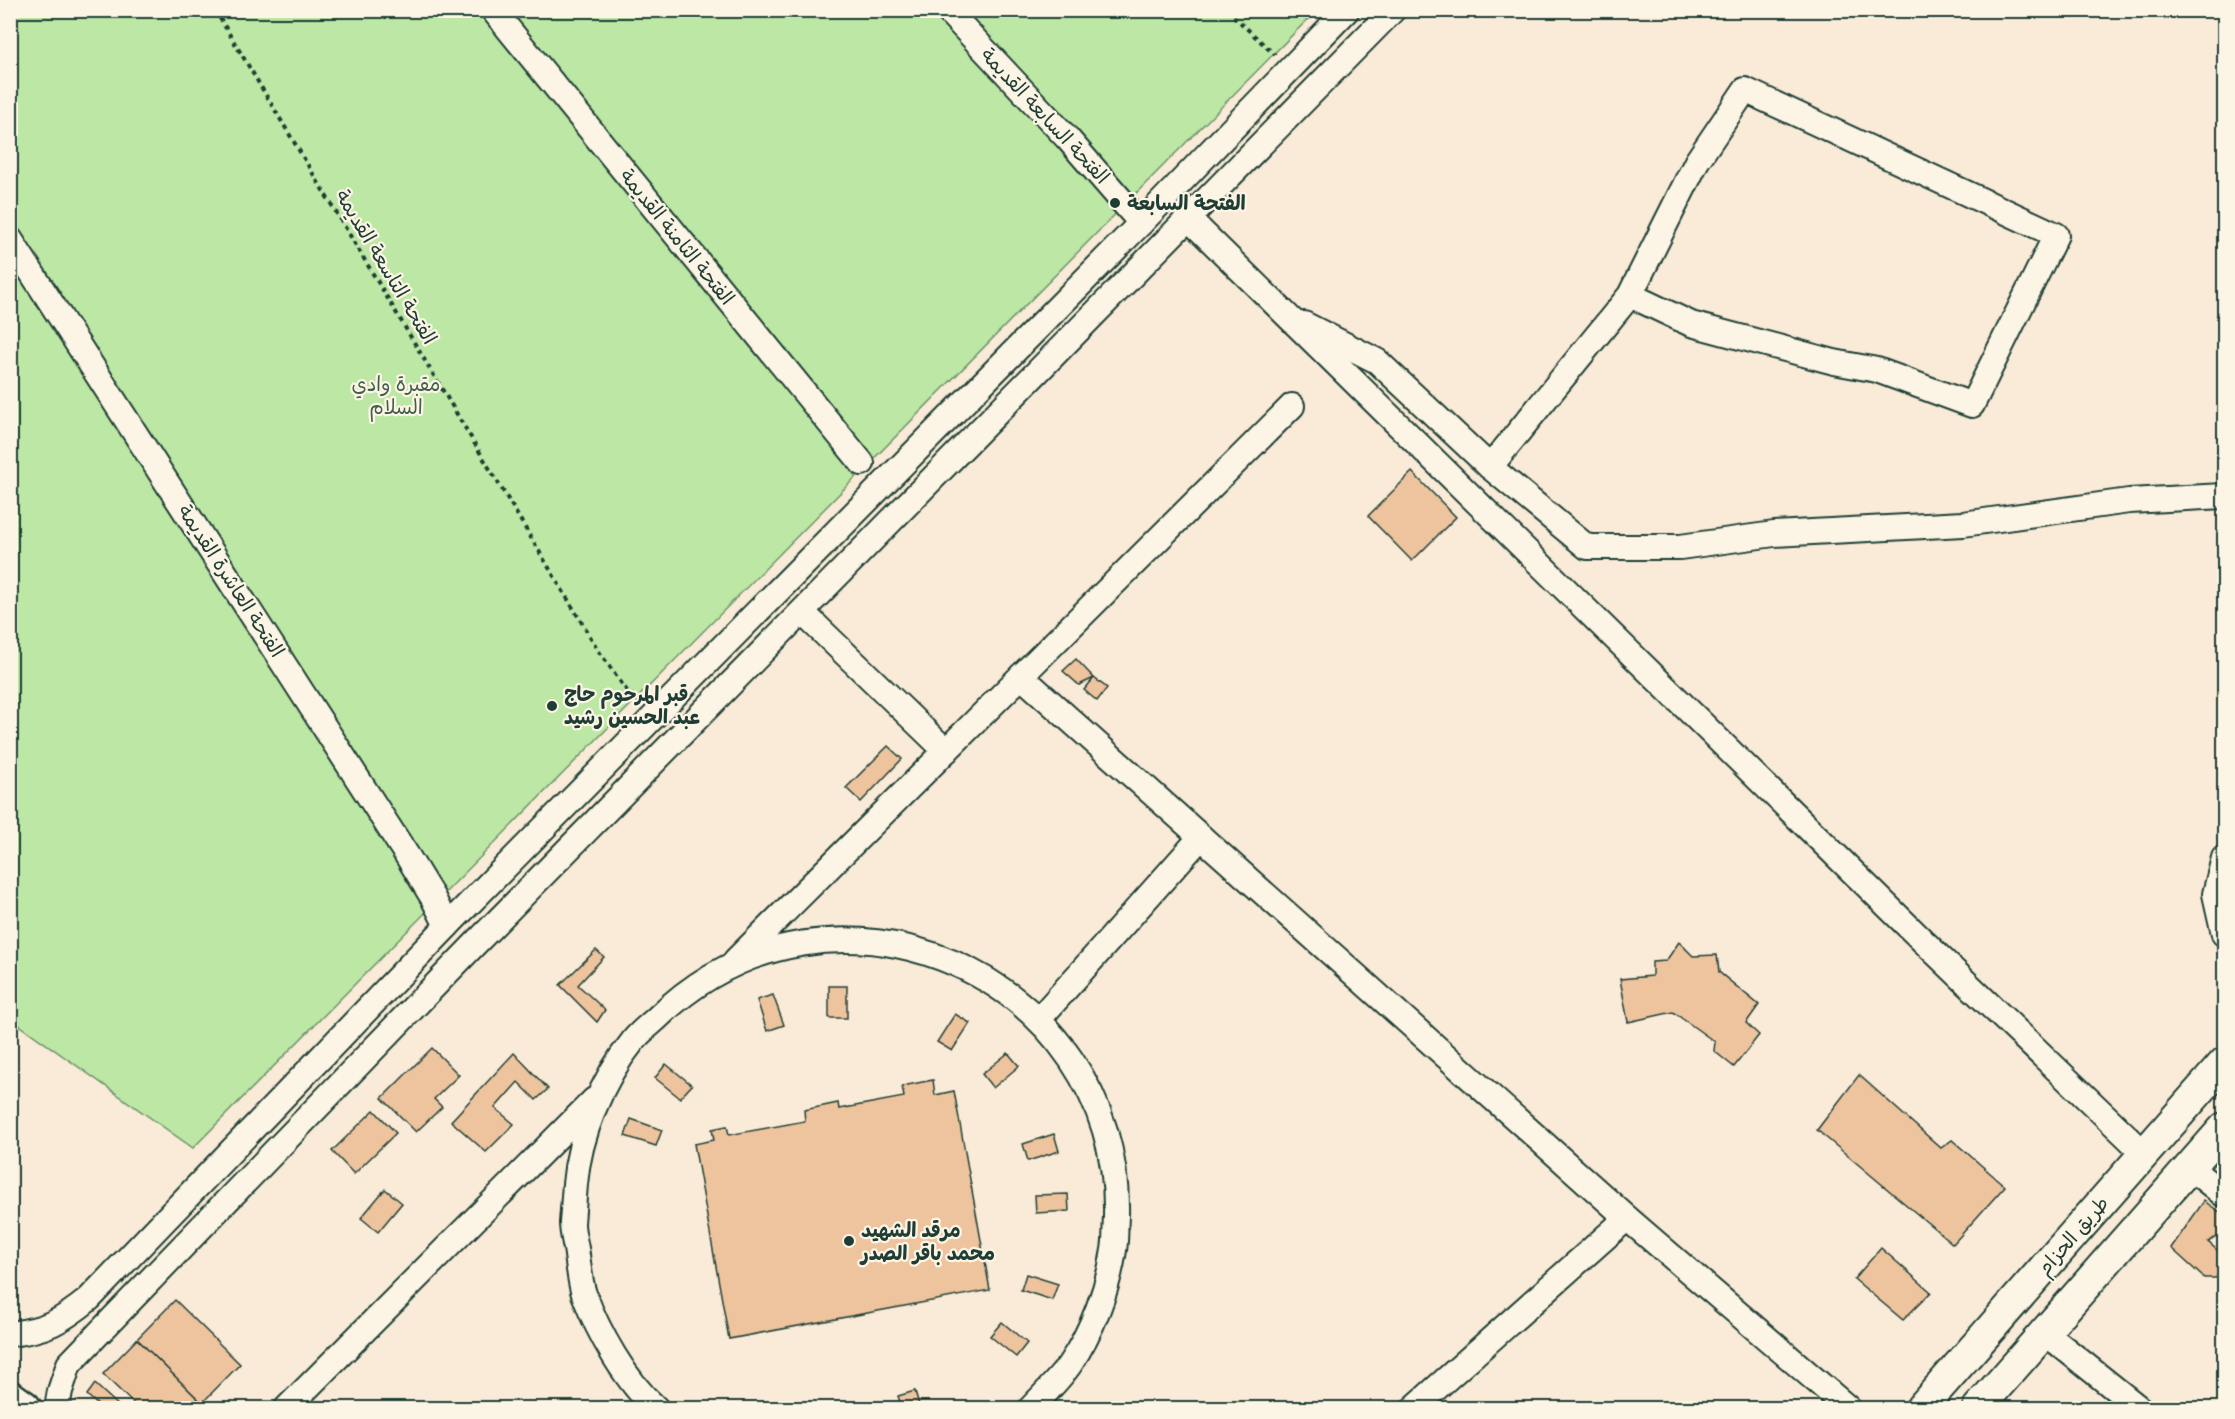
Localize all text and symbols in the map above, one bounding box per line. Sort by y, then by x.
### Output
street label: الفتحة السابعة القديمة [972,39,1118,193]
street label: الفتحة الثامنة القديمة [611,161,743,313]
street label: الفتحة التاسعة القديمة [326,182,446,352]
place label: الفتحة السابعة [1127,186,1246,221]
marker: الفتحة السابعة [1108,196,1122,210]
park label: مقبرة وادي السلام [352,367,440,425]
street label: الفتحة العاشرة القديمة [168,497,294,665]
place label: قبر المرحوم حاج عبد الحسين رشيد [564,677,700,735]
marker: قبر المرحوم حاج عبد الحسين رشيد [545,699,559,713]
street label: طريق الحزام [2028,1188,2118,1284]
place label: مرقد الشهيد محمد باقر الصدر [859,1213,995,1271]
marker: مرقد الشهيد محمد باقر الصدر [842,1234,856,1248]

